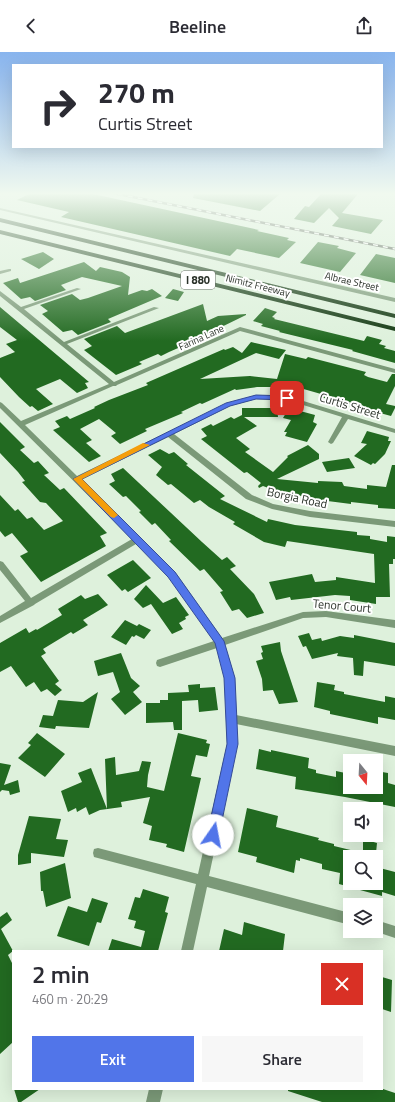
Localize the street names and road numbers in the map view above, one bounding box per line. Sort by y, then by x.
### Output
street label: Albrae Street [323,268,381,295]
street label: Nimitz Freeway [224,270,292,301]
road number: I 880 [181,271,215,289]
street label: Farina Lane [176,321,226,354]
street label: Curtis Street [317,387,384,424]
street label: Borgia Road [265,482,329,513]
street label: Tenor Court [312,593,373,618]

